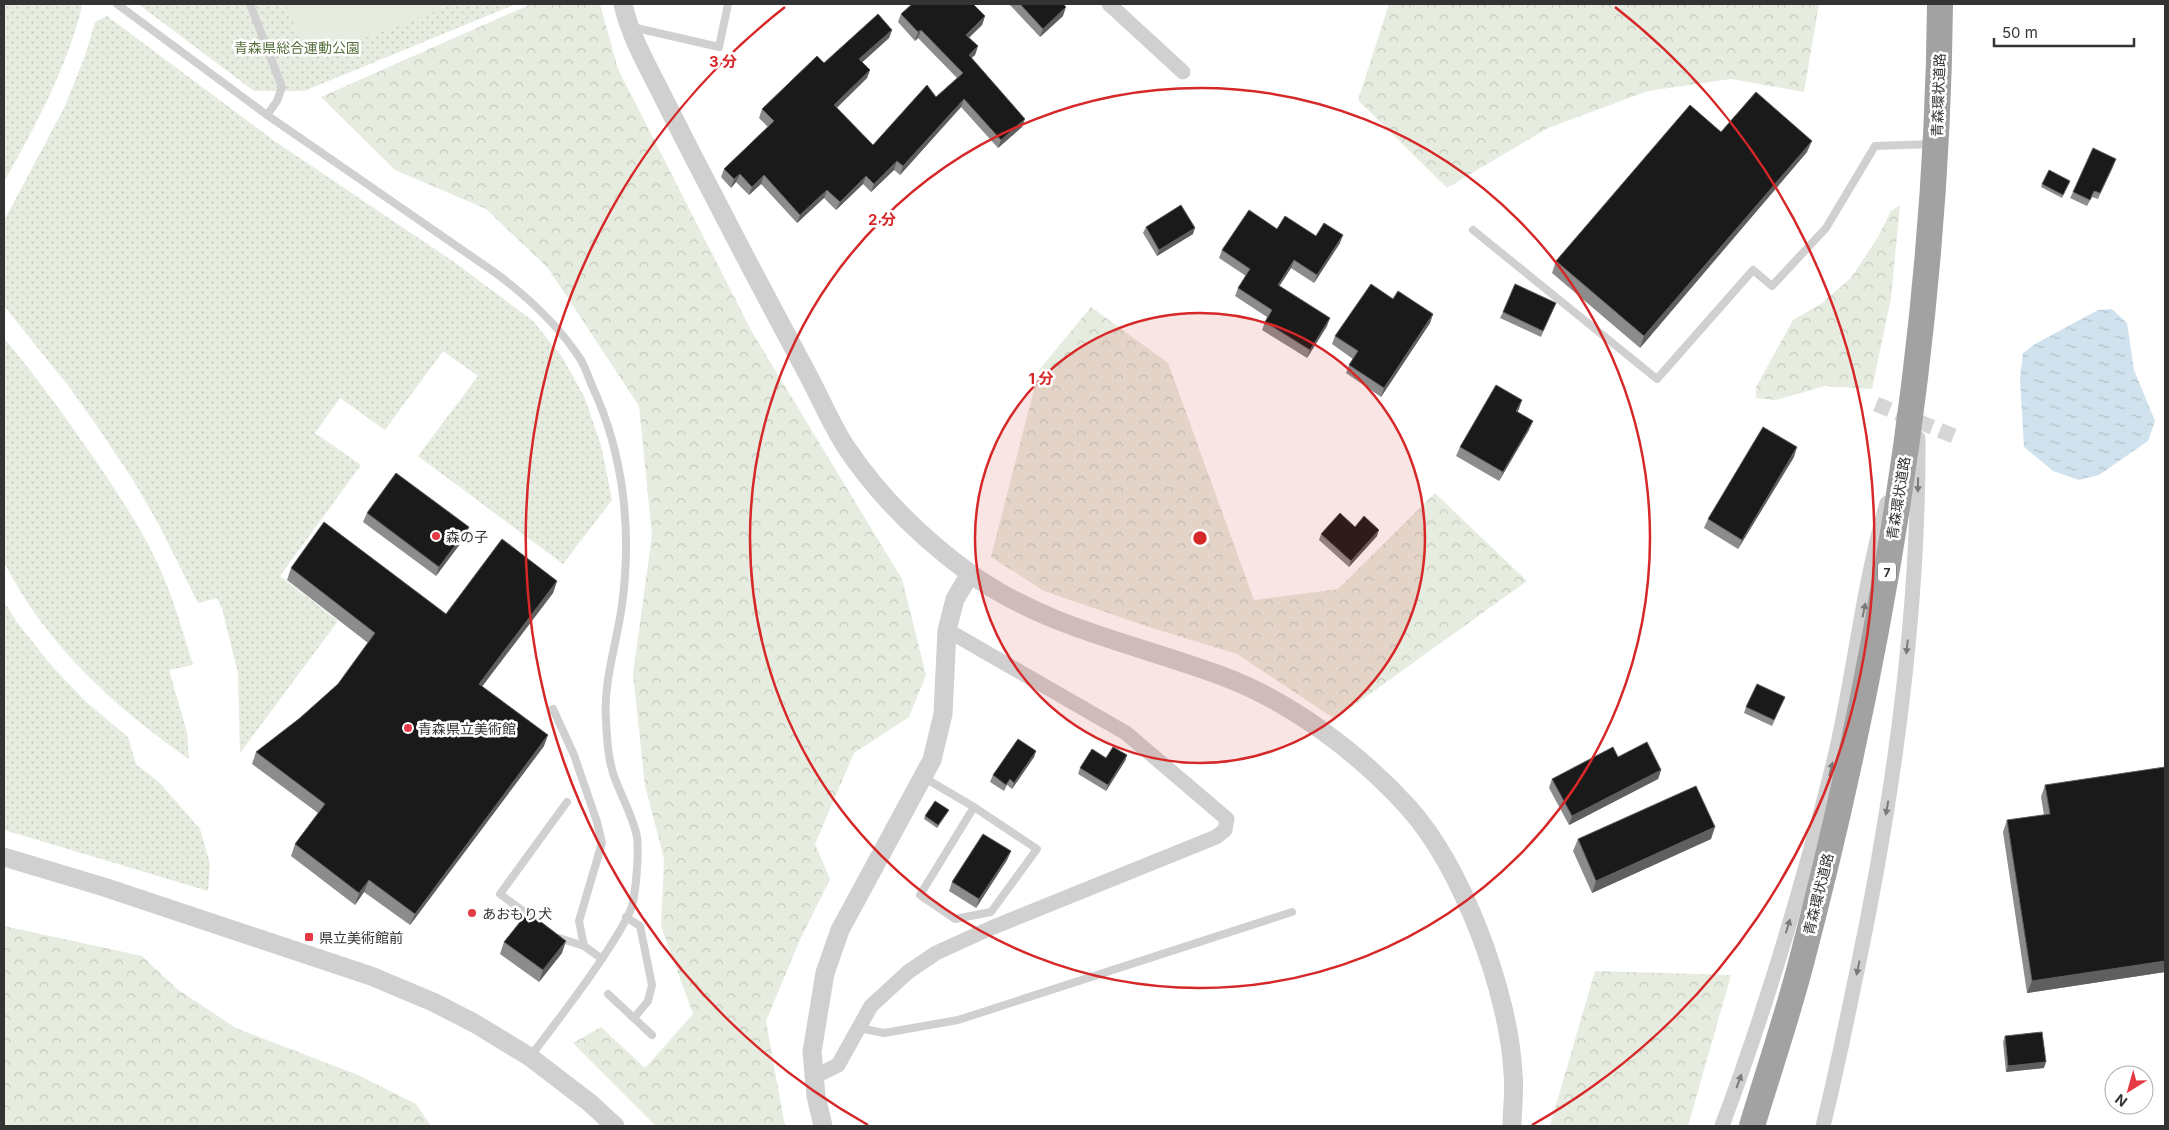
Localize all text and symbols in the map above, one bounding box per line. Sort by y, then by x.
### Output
scale bar [1994,15,2134,47]
text: 50 m [2002,23,2038,42]
park label: 青森県総合運動公園 [234,39,360,56]
text: 3 分 [709,52,737,71]
street label: 青森環状道路 [1928,53,1948,137]
text: 2 分 [868,210,896,229]
text: 1 分 [1028,369,1054,388]
street label: 青森環状道路 [1883,455,1913,541]
one-way arrow [1913,477,1921,493]
place label: 森の子 [446,528,488,545]
centre of rings [1191,529,1209,547]
marker: 森の子 [430,530,442,542]
road number: 7 [1878,562,1896,582]
one-way arrow [1860,602,1868,618]
one-way arrow [1903,639,1911,655]
place label: 青森県立美術館 [418,720,516,737]
marker: 青森県立美術館 [402,722,414,734]
one-way arrow [1828,762,1836,777]
one-way arrow [1882,800,1890,816]
street label: 青森環状道路 [1800,851,1836,937]
place label: あおもり犬 [482,905,552,922]
marker: あおもり犬 [466,907,478,919]
one-way arrow [1784,918,1792,933]
place label: 県立美術館前 [319,929,403,946]
marker: 県立美術館前 [303,931,315,943]
one-way arrow [1853,960,1861,976]
north arrow [2104,1065,2154,1115]
one-way arrow [1736,1073,1743,1088]
text: N [2111,1091,2130,1111]

